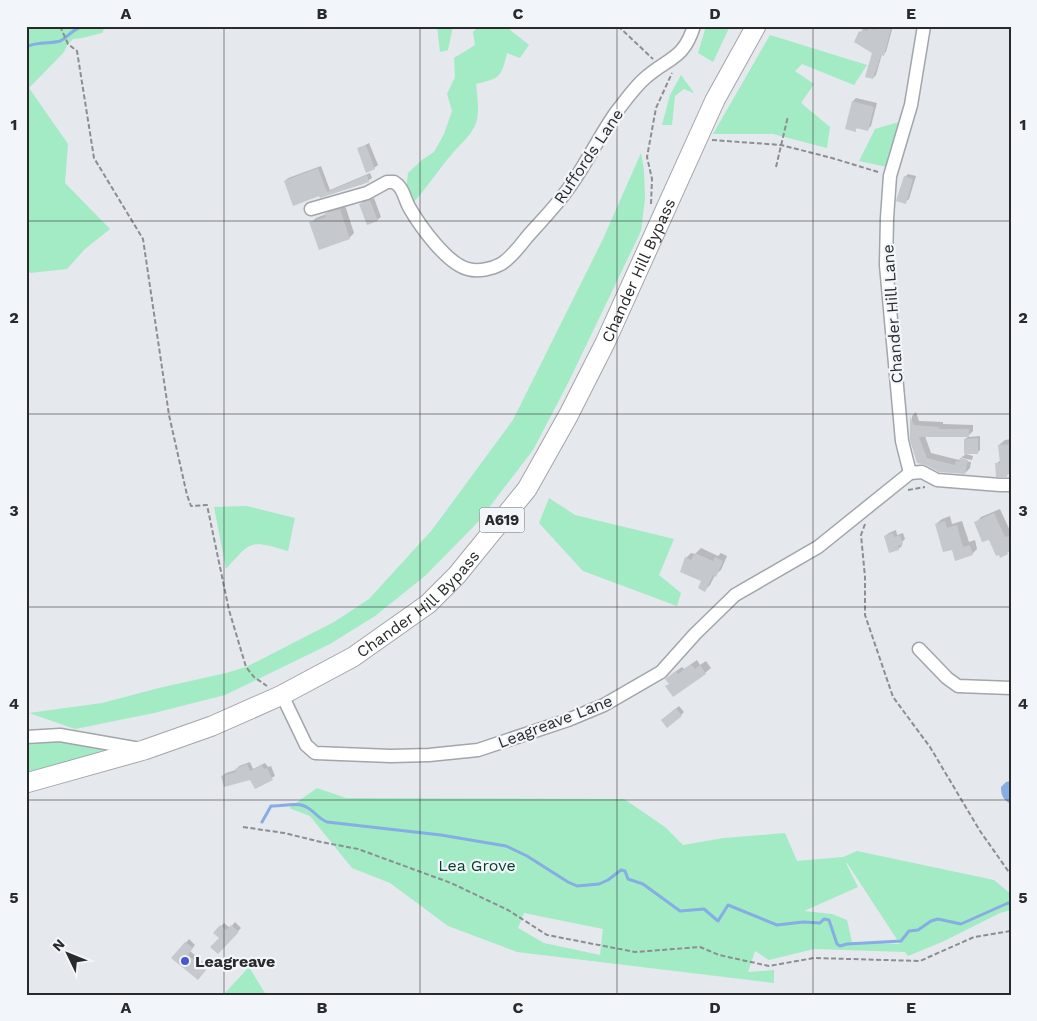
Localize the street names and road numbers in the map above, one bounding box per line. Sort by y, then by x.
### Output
street label: Ruffords Lane [550,105,627,207]
street label: Chander Hill Bypass [598,195,679,345]
street label: Chander Hill Lane [878,244,907,384]
road number: A619 [480,508,524,532]
street label: Chander Hill Bypass [353,546,483,662]
street label: Leagreave Lane [495,691,615,752]

